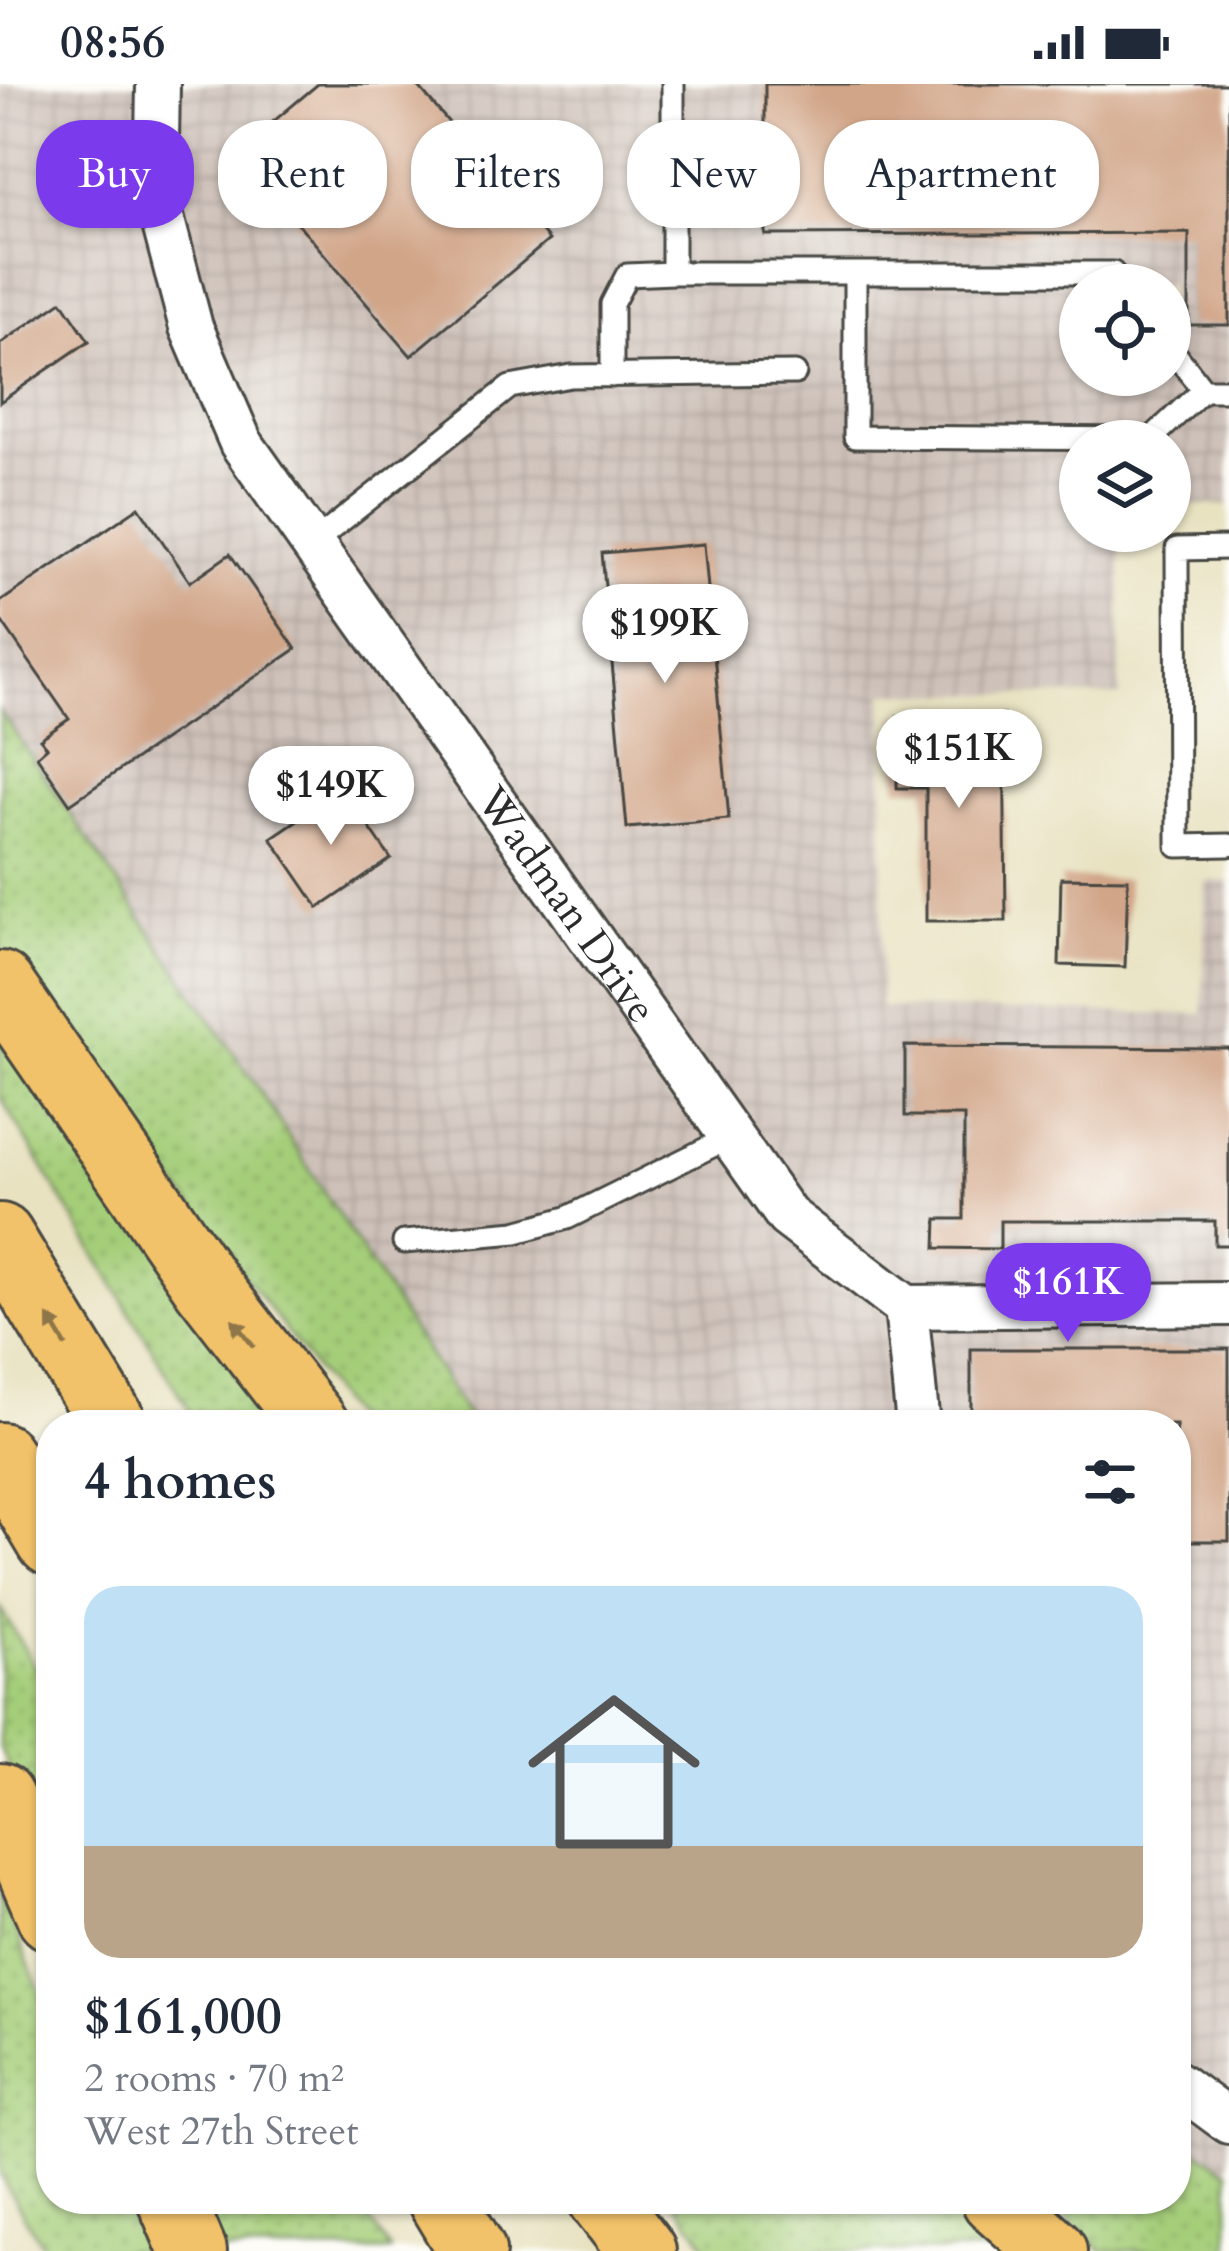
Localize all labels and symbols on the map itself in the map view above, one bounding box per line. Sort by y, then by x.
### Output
pin: $199K [581,584,749,686]
pin: $151K [875,709,1043,811]
pin: $149K [247,746,415,848]
street label: Wadman Drive [463,774,670,1034]
pin: $161K [984,1243,1152,1345]
one-way arrow [47,1314,68,1348]
one-way arrow [231,1317,256,1348]

